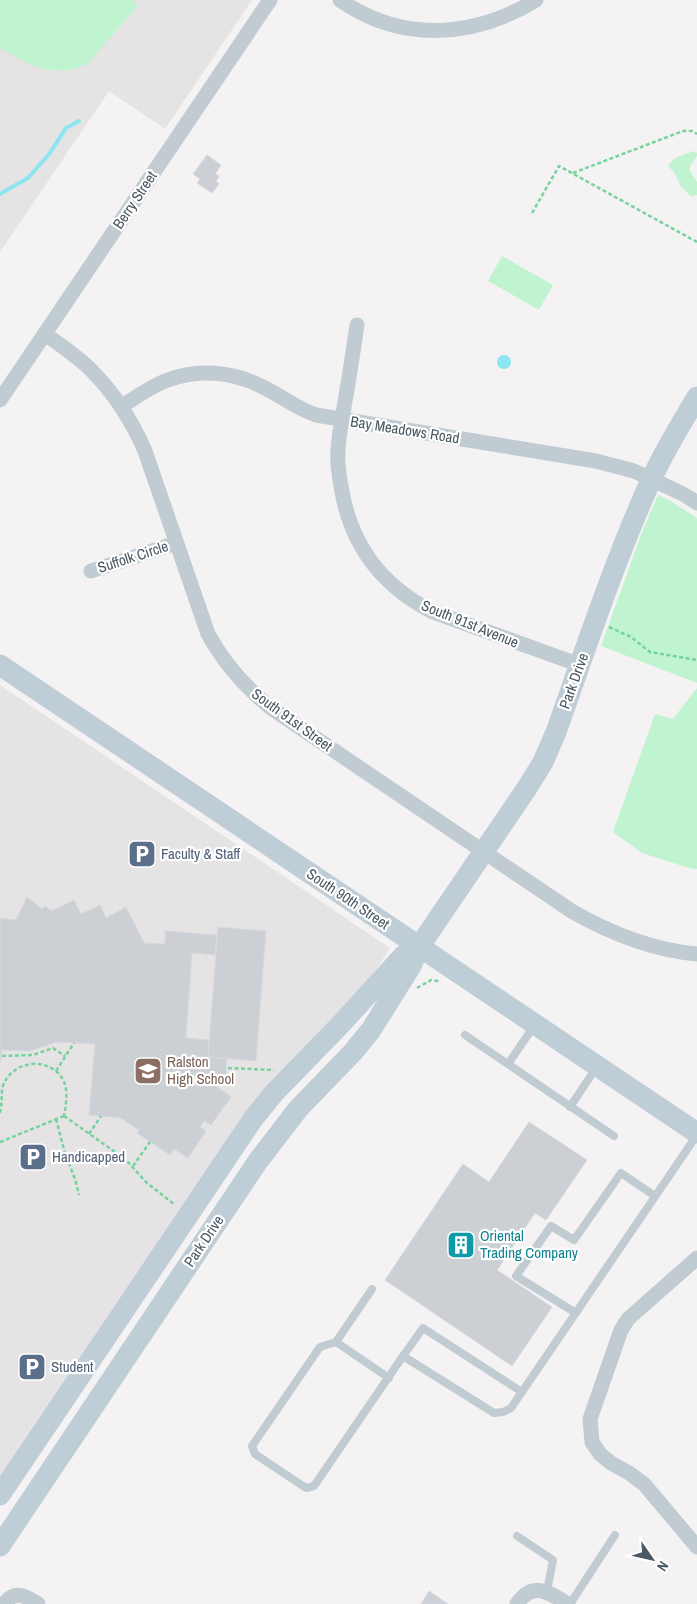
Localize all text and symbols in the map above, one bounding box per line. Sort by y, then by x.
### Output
street label: Berry Street [108,166,162,233]
street label: Bay Meadows Road [349,411,461,448]
street label: Suffolk Circle [95,535,171,578]
street label: South 91st Avenue [418,594,522,653]
street label: Park Drive [554,650,593,712]
street label: South 91st Street [248,683,337,756]
parking icon: Faculty & Staff [127,839,157,869]
place label: Faculty & Staff [161,843,241,864]
street label: South 90th Street [303,863,394,934]
place label: Ralston High School [167,1051,234,1089]
school or university icon: Ralston High School [133,1056,163,1086]
parking icon: Handicapped [18,1142,48,1172]
place label: Handicapped [52,1146,125,1167]
street label: Park Drive [179,1211,229,1271]
place label: Oriental Trading Company [480,1225,579,1263]
building icon: Oriental Trading Company [446,1230,476,1260]
parking icon: Student [17,1352,47,1382]
place label: Student [51,1356,94,1377]
north arrow [627,1534,677,1584]
text: N [653,1558,673,1575]

